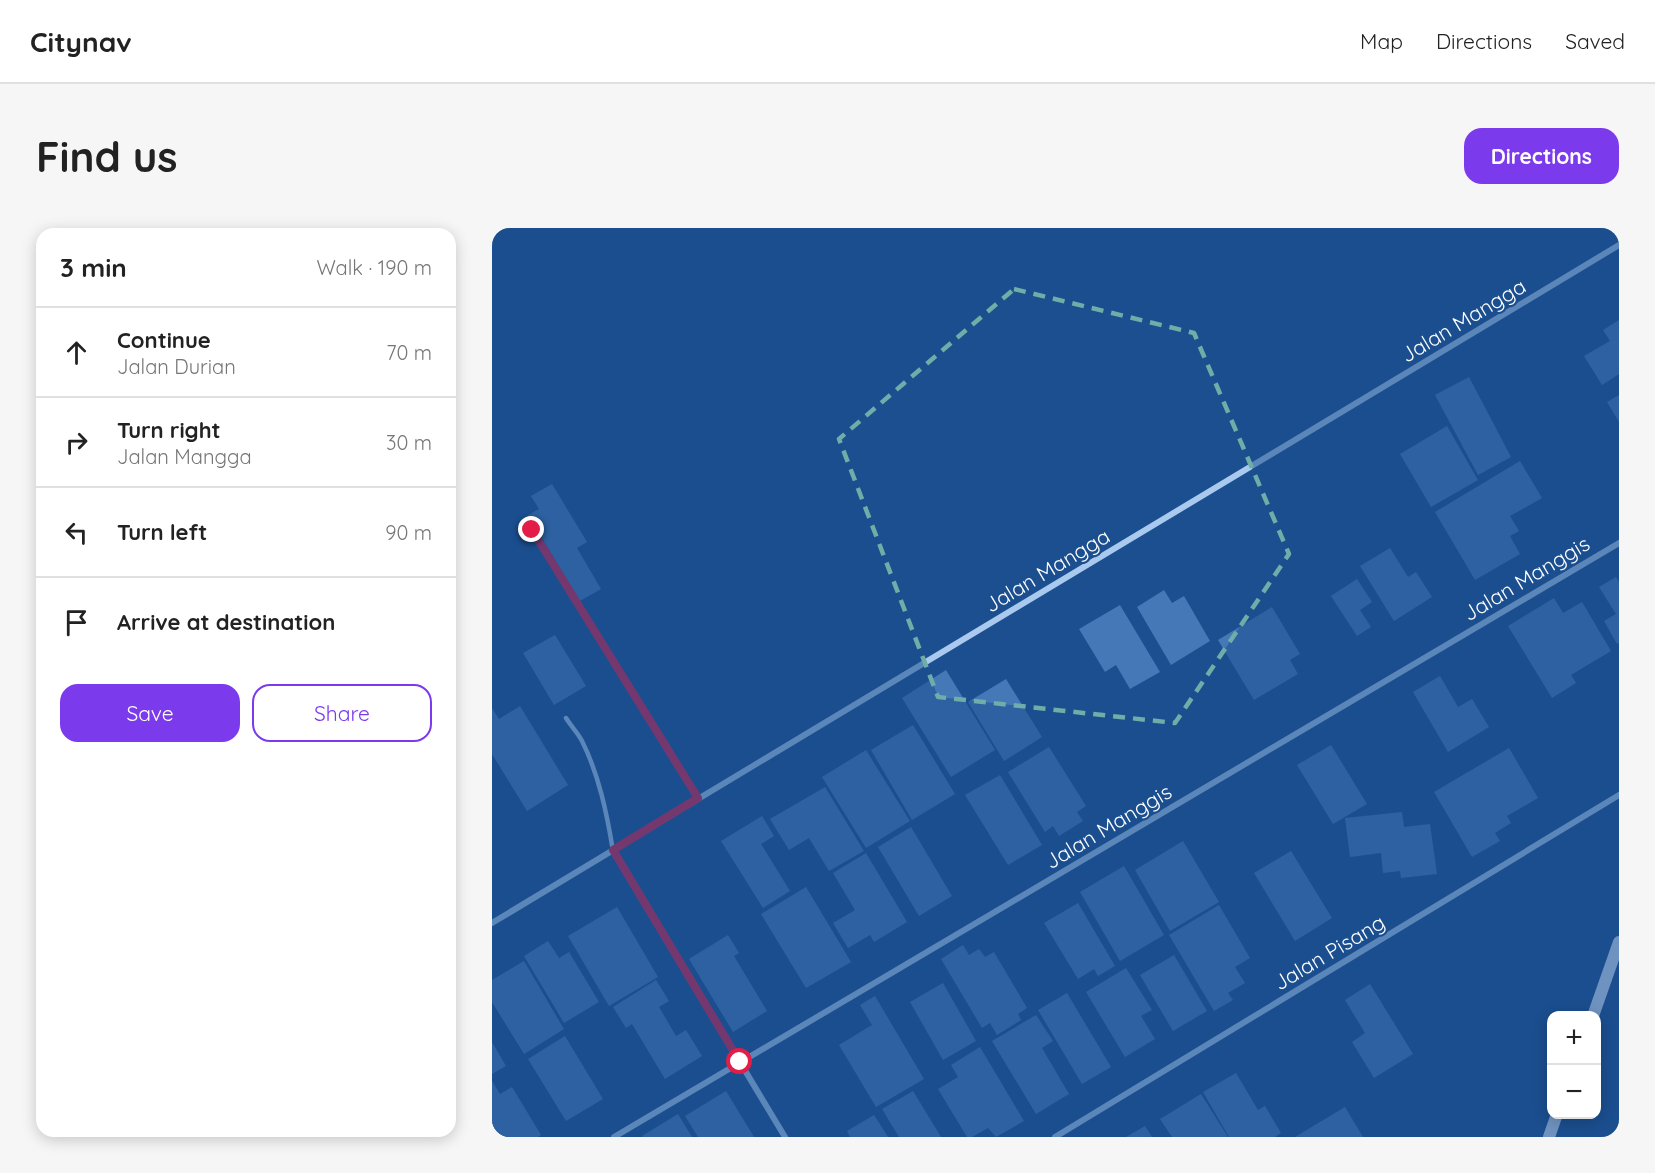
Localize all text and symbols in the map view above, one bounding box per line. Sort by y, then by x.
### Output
text: Citynav [30,24,132,59]
text: Map [1360,28,1403,54]
text: Directions [1436,28,1532,54]
text: Saved [1565,28,1625,54]
button: Directions [1464,128,1619,184]
text: Find us [36,130,178,183]
text: 3 min [60,251,127,284]
text: Walk · 190 m [316,255,432,280]
street label: Jalan Mangga [1396,272,1530,368]
text: Continue [117,326,211,354]
icon: ahead [60,336,93,369]
text: 70 m [386,340,432,365]
text: Jalan Durian [117,354,236,379]
text: Turn right [117,416,221,444]
icon: right [60,426,93,459]
text: 30 m [386,430,432,455]
text: Jalan Mangga [117,444,252,469]
icon: left [60,516,93,549]
route end [518,516,544,542]
text: Turn left [117,518,207,546]
text: 90 m [385,520,432,545]
street label: Jalan Mangga [980,522,1114,618]
street label: Jalan Manggis [1458,530,1594,626]
icon: arrive [60,606,93,639]
text: Arrive at destination [117,608,335,636]
button: Save [60,684,240,742]
button: Share [252,684,432,742]
street label: Jalan Manggis [1040,778,1176,874]
street label: Jalan Pisang [1269,909,1389,995]
map controls [1547,1011,1601,1119]
button: + [1547,1011,1601,1065]
route start [726,1048,752,1074]
button: − [1547,1065,1601,1119]

